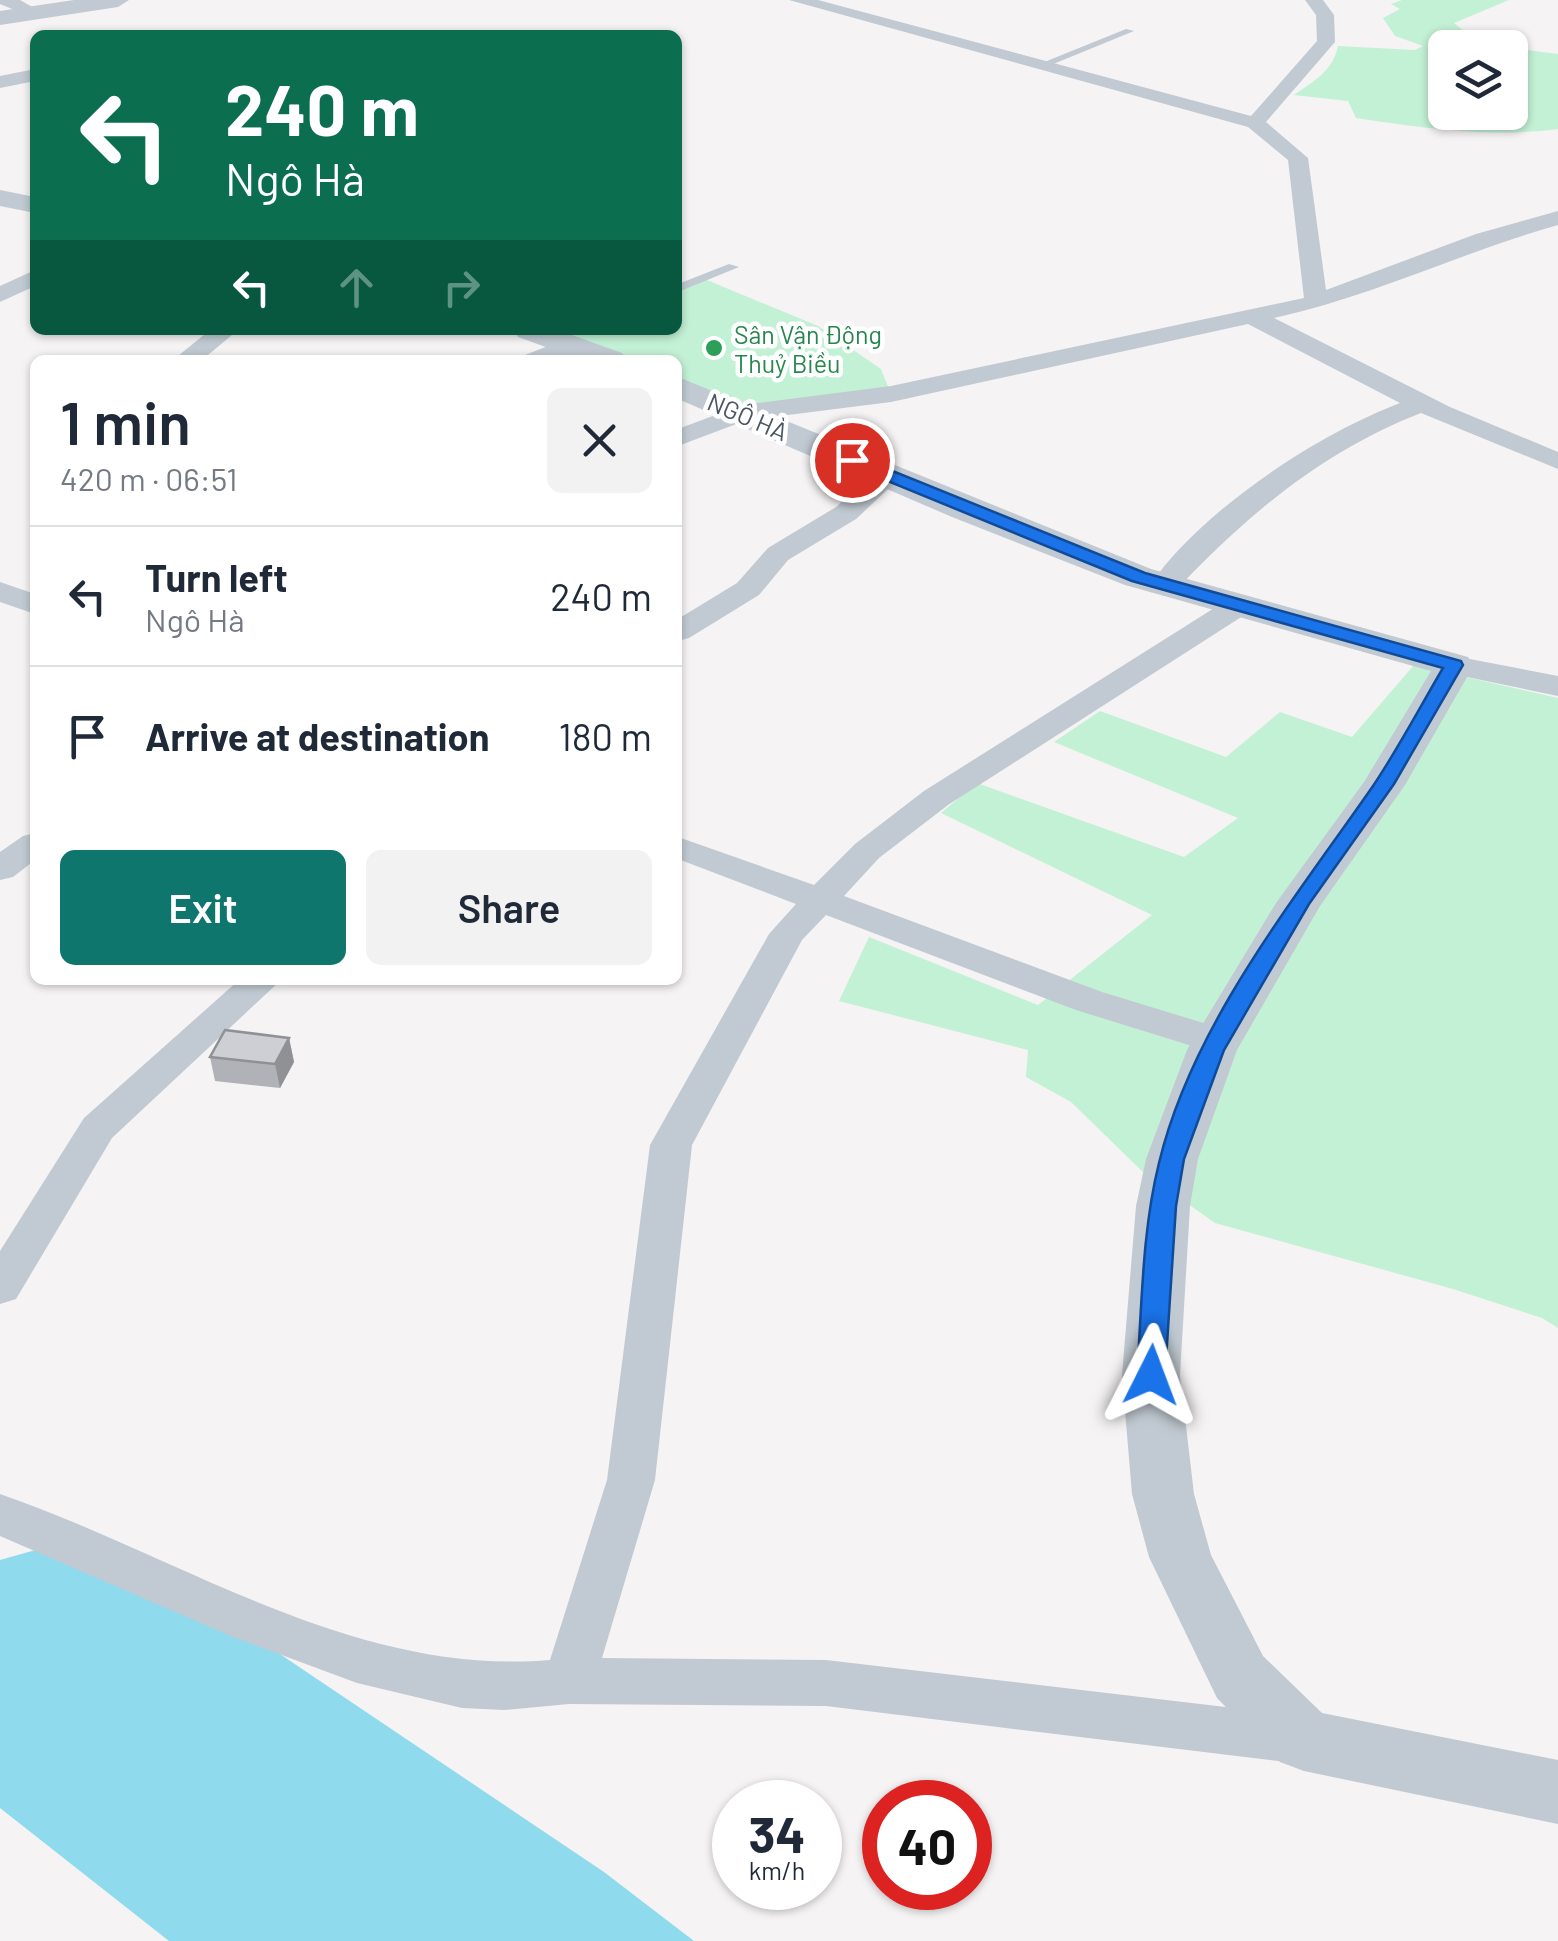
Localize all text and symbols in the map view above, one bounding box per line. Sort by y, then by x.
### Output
map controls [1428,30,1528,130]
button: layers [1428,30,1528,130]
text: 240 m [225,66,419,150]
icon: left [60,70,190,200]
text: Ngô Hà [225,151,365,205]
icon: left [224,260,279,315]
icon: ahead [329,260,384,315]
icon: right [434,260,489,315]
place label: Sân Vận Động Thuỷ Biều [734,319,882,378]
marker: Sân Vận Động Thuỷ Biều [703,337,725,359]
text: 1 min [60,385,191,457]
street label: NGÔ HÀ [703,386,793,446]
button: close [547,388,652,493]
pin [810,418,895,503]
icon: arrive [825,433,880,488]
text: 420 m · 06:51 [60,459,237,497]
text: Turn left [145,554,288,600]
icon: left [60,569,115,624]
text: 240 m [550,573,652,619]
text: Ngô Hà [145,600,245,638]
icon: arrive [60,709,115,764]
text: Arrive at destination [145,713,490,759]
text: 180 m [558,713,652,759]
button: Exit [60,850,346,965]
button: Share [366,850,652,965]
position arrow [1099,1323,1203,1427]
speed limit sign: 40 [862,1780,992,1910]
text: 34 [748,1803,806,1863]
text: km/h [749,1855,805,1885]

